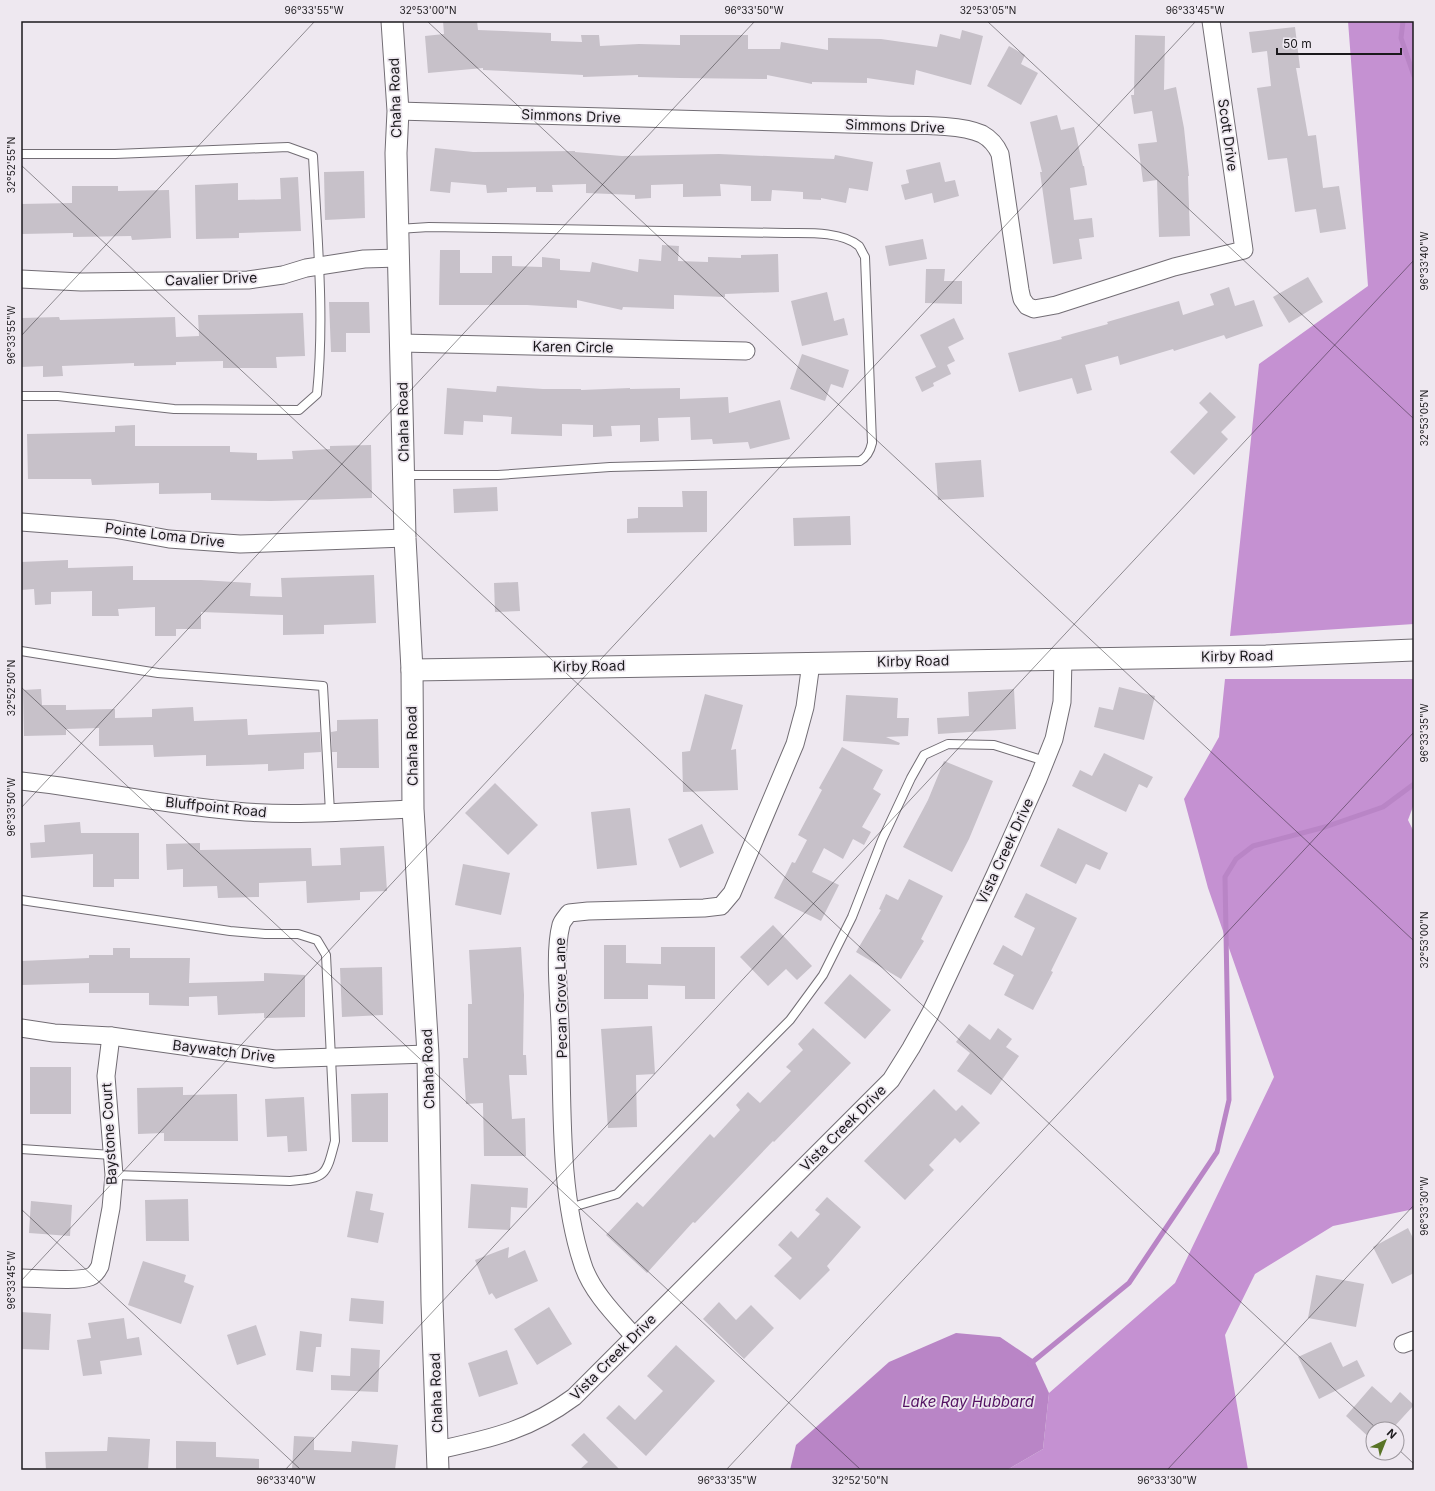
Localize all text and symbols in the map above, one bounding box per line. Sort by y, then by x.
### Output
text: 96°33'55"W [285,4,344,16]
text: 32°53'00"N [400,4,456,16]
text: 96°33'50"W [724,4,784,16]
text: 32°53'05"N [960,4,1016,16]
text: 96°33'45"W [1166,4,1225,16]
scale bar [1277,30,1401,56]
text: 50 m [1283,36,1312,51]
street label: Chaha Road [385,58,404,138]
street label: Scott Drive [1215,98,1242,172]
street label: Simmons Drive [521,105,621,126]
street label: Simmons Drive [845,115,945,136]
text: 32°52'55"N [5,137,17,193]
text: 96°33'40"W [1418,231,1430,290]
street label: Cavalier Drive [164,268,257,289]
text: 96°33'55"W [5,305,17,364]
street label: Karen Circle [532,337,614,356]
street label: Chaha Road [393,382,412,462]
text: 32°53'05"N [1418,390,1430,446]
street label: Pointe Loma Drive [104,519,226,550]
street label: Kirby Road [1201,646,1273,665]
street label: Kirby Road [877,651,949,670]
street label: Kirby Road [553,656,625,675]
text: 32°52'50"N [5,660,17,716]
text: 96°33'35"W [1418,703,1430,763]
street label: Chaha Road [402,706,421,786]
text: 96°33'50"W [5,777,17,837]
street label: Bluffpoint Road [165,793,267,820]
street label: Vista Creek Drive [973,795,1037,906]
text: 32°53'00"N [1418,912,1430,968]
street label: Pecan Grove Lane [551,937,570,1059]
street label: Chaha Road [418,1029,437,1109]
street label: Baywatch Drive [172,1036,276,1065]
street label: Vista Creek Drive [796,1081,889,1174]
street label: Baystone Court [97,1082,120,1186]
text: 96°33'30"W [1418,1176,1430,1236]
text: 96°33'45"W [5,1250,17,1309]
street label: Vista Creek Drive [566,1310,659,1403]
street label: Chaha Road [426,1353,445,1433]
water label: Lake Ray Hubbard [902,1392,1035,1411]
north arrow [1365,1421,1405,1461]
text: N [1384,1426,1400,1442]
text: 96°33'40"W [257,1474,316,1486]
text: 96°33'35"W [697,1474,757,1486]
text: 32°52'50"N [832,1474,888,1486]
text: 96°33'30"W [1137,1474,1197,1486]

